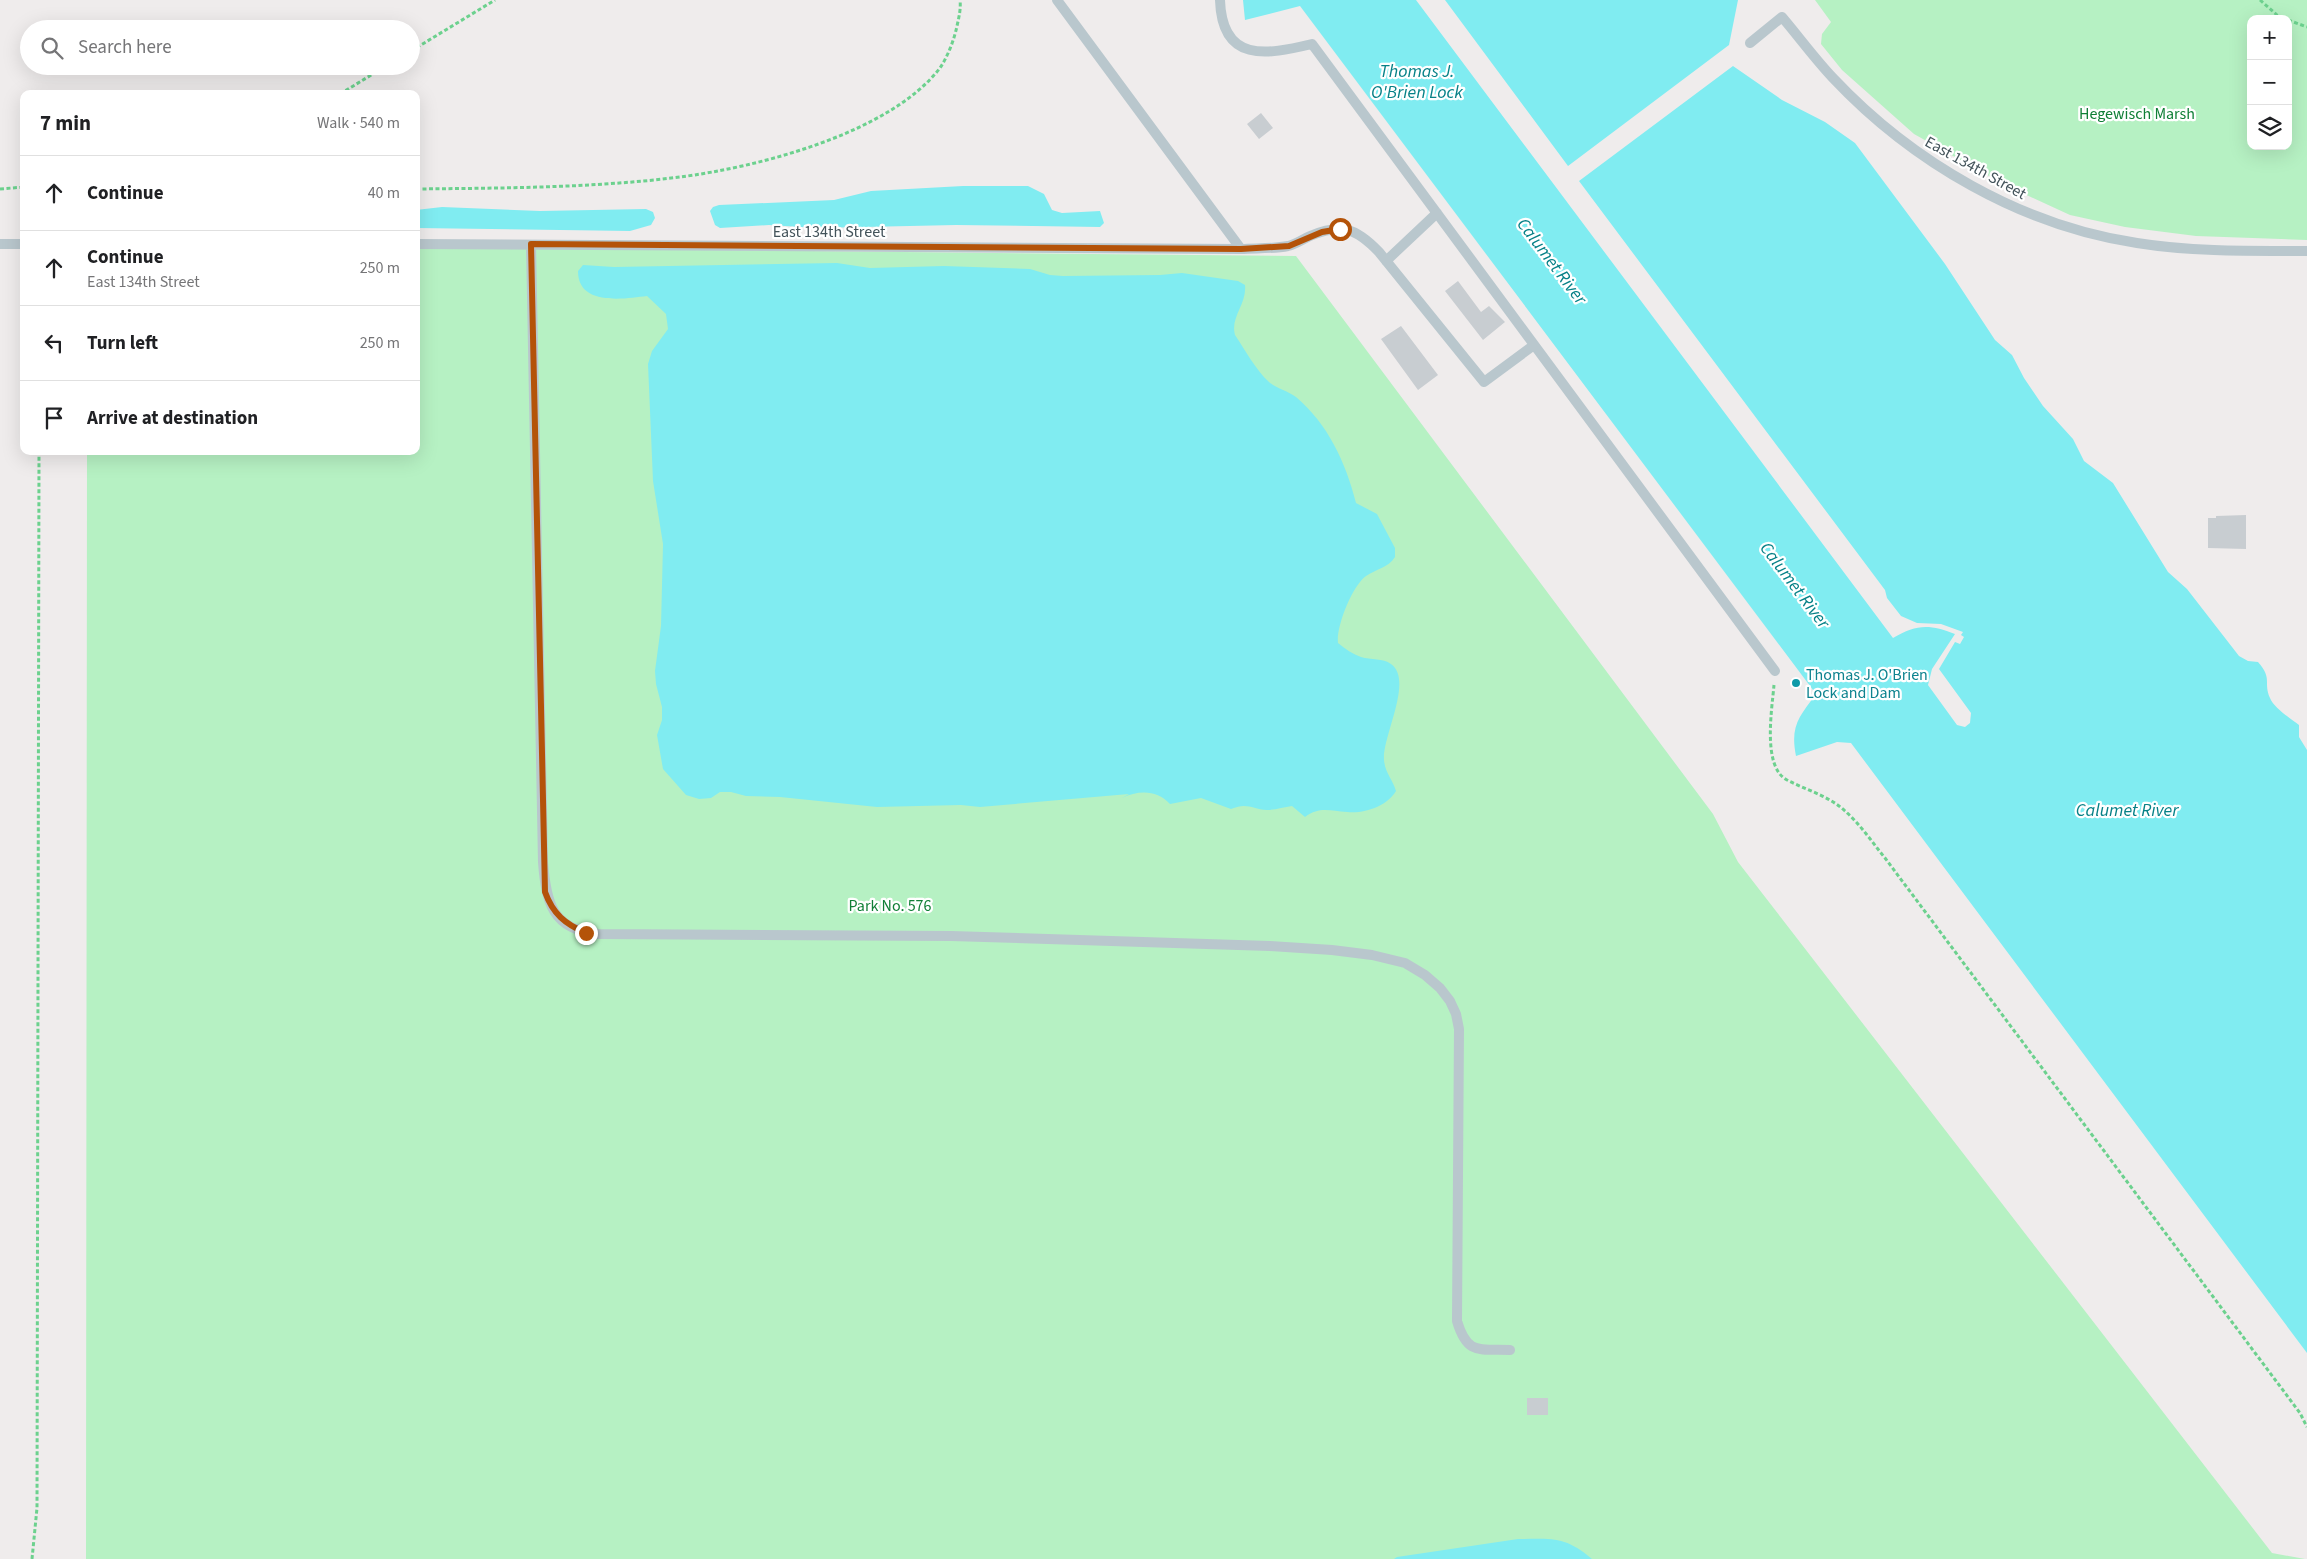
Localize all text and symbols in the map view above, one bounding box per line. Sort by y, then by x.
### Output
map controls [2247,15,2292,150]
button: + [2247,15,2292,60]
search box [20,20,420,75]
icon: search [38,34,66,62]
text: Search here [78,34,172,61]
water label: Thomas J. O'Brien Lock [1371,59,1463,105]
button: − [2247,60,2292,105]
park label: Hegewisch Marsh [2079,103,2195,125]
button: layers [2247,105,2292,150]
text: 7 min [40,108,91,138]
text: Walk · 540 m [317,112,400,134]
street label: East 134th Street [1921,131,2031,205]
icon: ahead [40,179,68,207]
text: Continue [87,180,164,207]
text: 40 m [368,182,400,204]
water label: Calumet River [1511,213,1593,310]
route start [1329,218,1352,241]
street label: East 134th Street [773,221,886,243]
text: Continue [87,244,164,271]
icon: ahead [40,254,68,282]
text: 250 m [360,257,400,279]
text: East 134th Street [87,271,200,293]
icon: left [40,329,68,357]
text: Turn left [87,330,158,357]
text: 250 m [360,332,400,354]
icon: arrive [40,404,68,432]
text: Arrive at destination [87,405,258,432]
water label: Calumet River [1754,537,1836,634]
place label: Thomas J. O'Brien Lock and Dam [1806,664,1928,704]
marker: Thomas J. O'Brien Lock and Dam [1790,677,1802,689]
water label: Calumet River [2076,798,2179,823]
park label: Park No. 576 [848,895,932,917]
route end [575,922,598,945]

